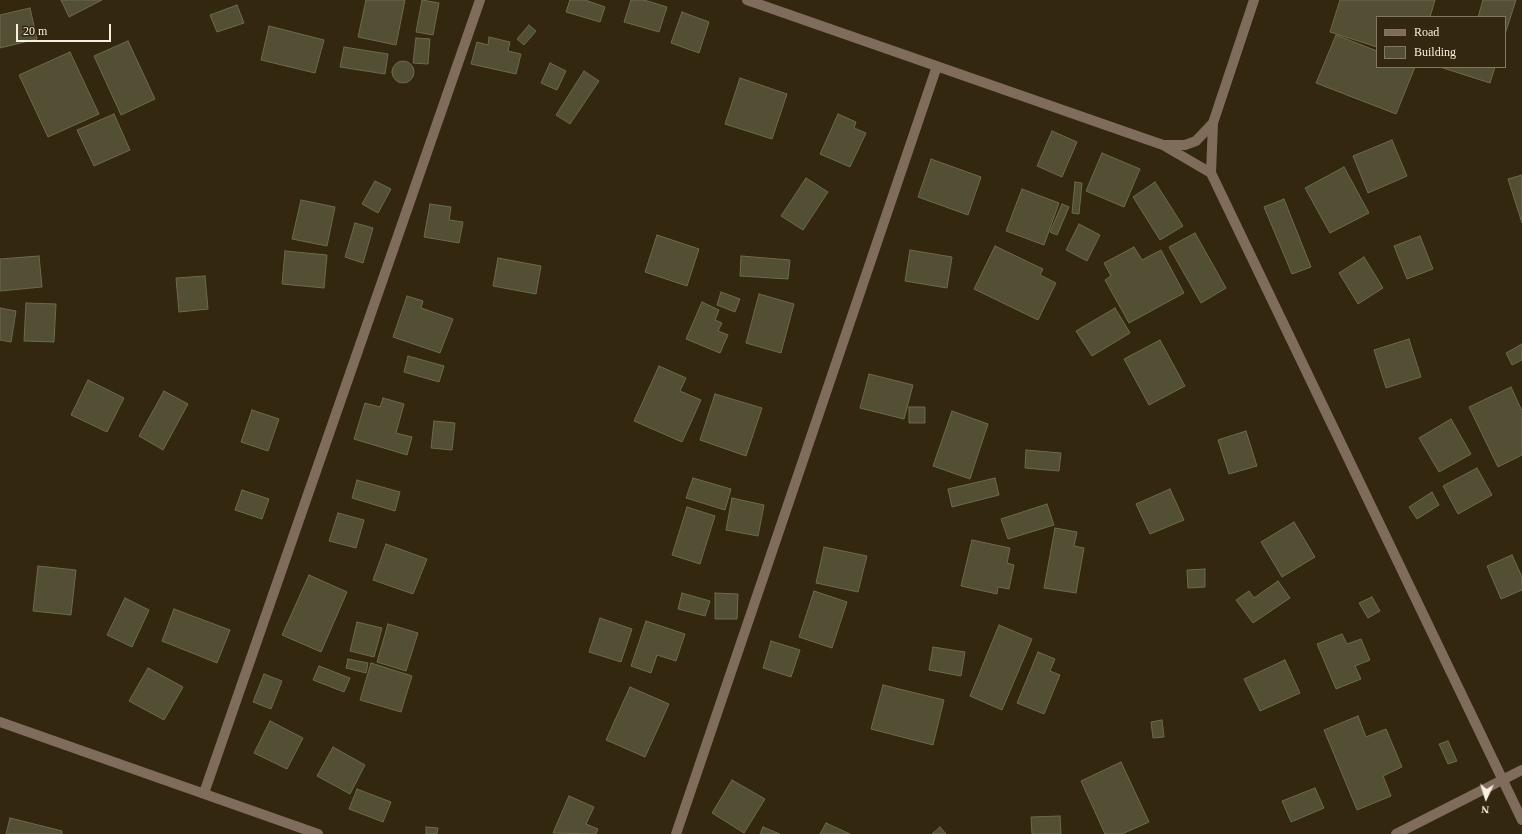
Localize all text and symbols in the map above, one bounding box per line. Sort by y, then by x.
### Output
scale bar [18,16,113,42]
legend [1376,16,1506,68]
text: 20 m [23,24,47,38]
text: Road [1414,25,1439,39]
text: Building [1414,45,1456,59]
north arrow [1466,778,1506,818]
text: N [1481,804,1490,816]

